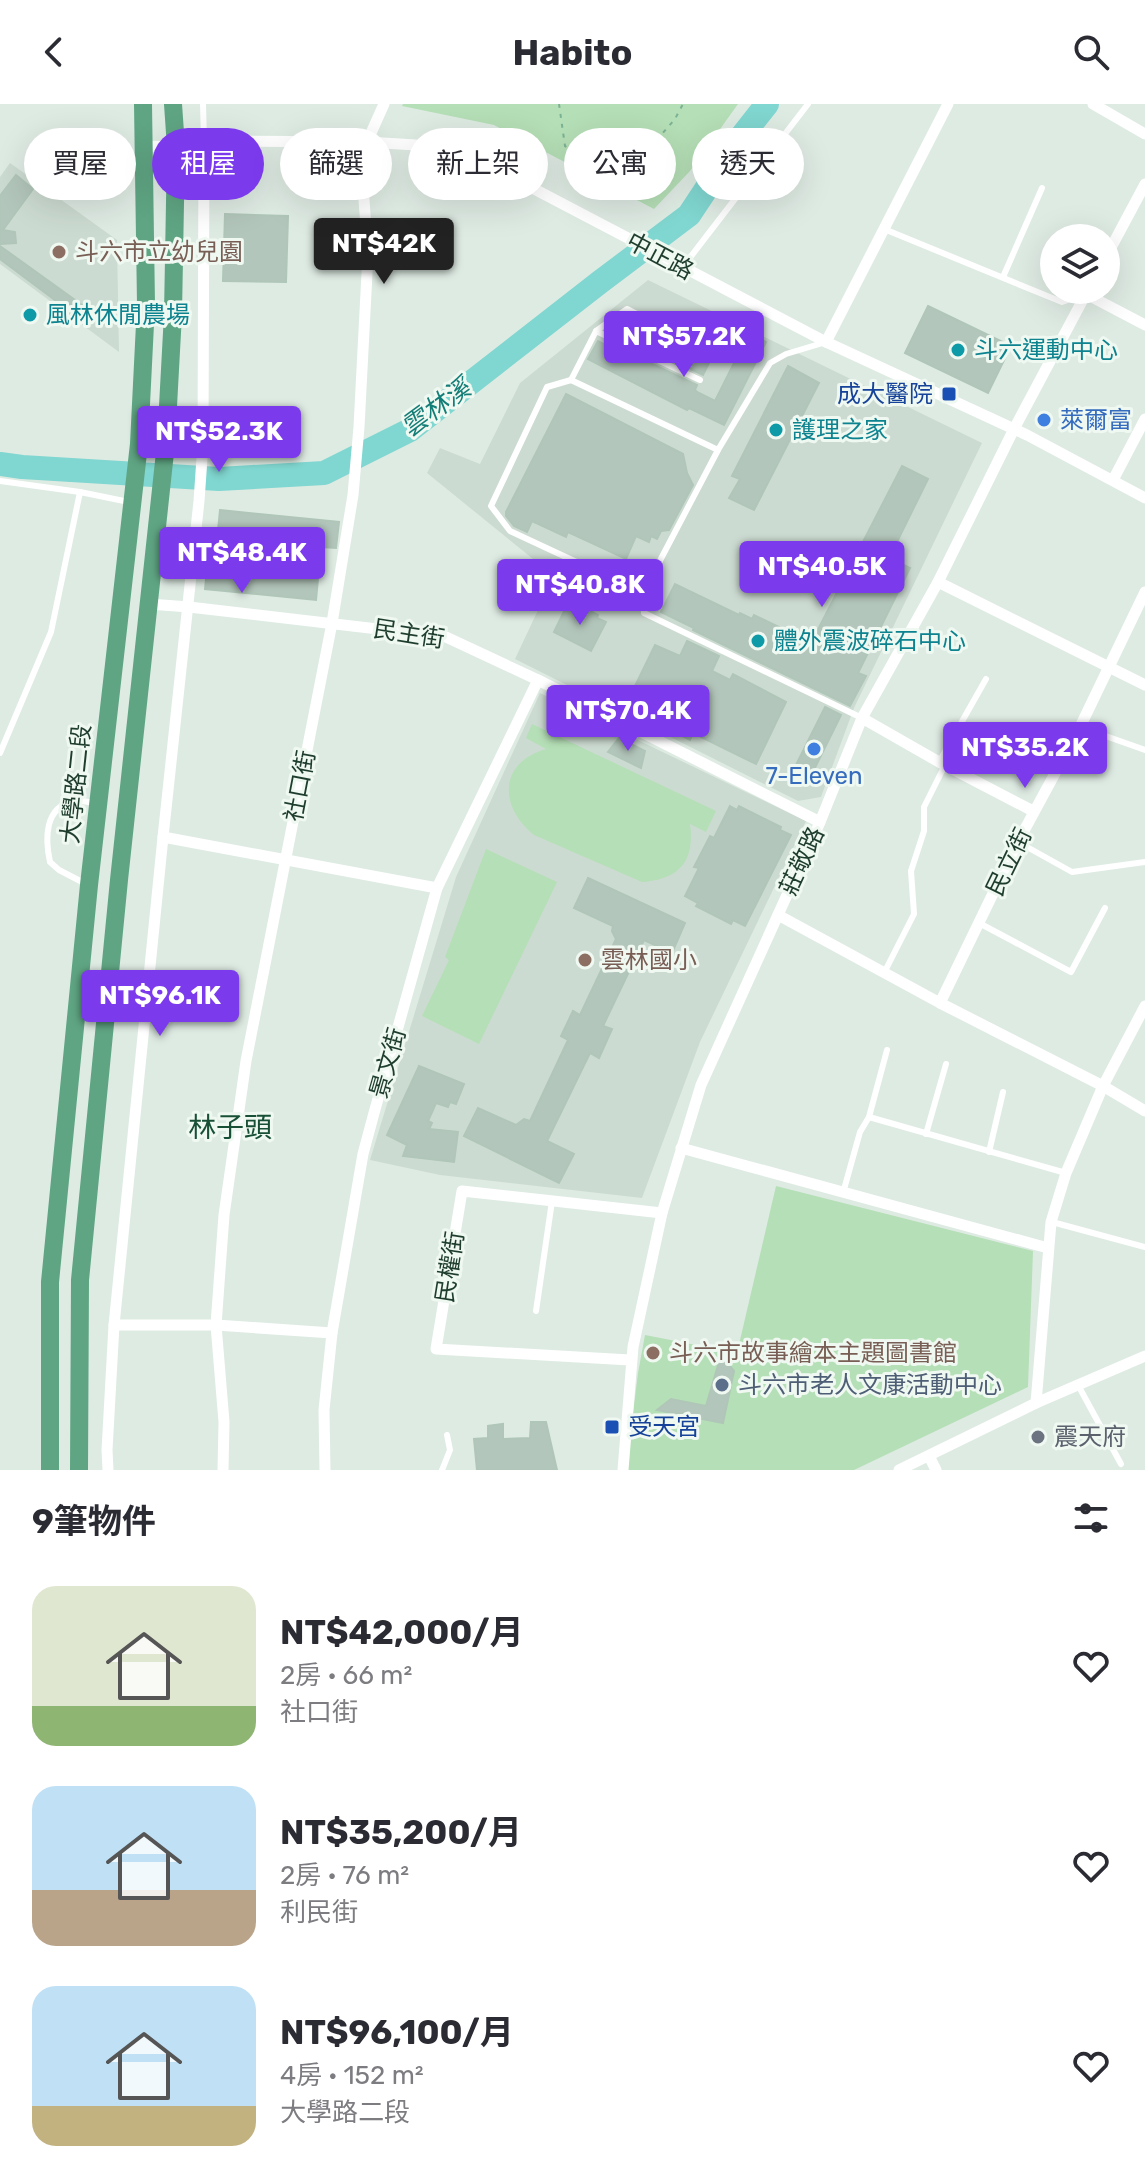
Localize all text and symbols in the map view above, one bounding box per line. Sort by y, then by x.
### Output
icon: back [32,30,76,74]
icon: search [1069,30,1113,74]
text: Habito [513,31,632,74]
chip: 買屋 [24,128,136,200]
chip: 租屋 [152,128,264,200]
chip: 篩選 [280,128,392,200]
chip: 新上架 [408,128,548,200]
chip: 公寓 [564,128,676,200]
chip: 透天 [692,128,804,200]
pin: NT$42K [319,218,449,286]
map controls [1040,224,1120,304]
button: layers [1040,224,1120,304]
street label: 中正路 [622,227,698,285]
text: NT$42K [332,228,436,259]
place label: 斗六市立幼兒園 [75,238,243,266]
marker: 斗六市立幼兒園 [50,243,68,261]
place label: 風林休閒農場 [46,301,190,329]
marker: 風林休閒農場 [21,306,39,324]
pin: NT$57.2K [601,311,767,379]
text: NT$57.2K [622,321,746,352]
place label: 斗六運動中心 [974,336,1118,364]
marker: 斗六運動中心 [949,341,967,359]
water label: 雲林溪 [395,370,480,443]
place label: 成大醫院 [837,380,933,408]
marker: 成大醫院 [940,385,958,403]
pin: NT$52.3K [136,406,302,474]
place label: 萊爾富 [1060,406,1132,434]
marker: 萊爾富 [1035,411,1053,429]
text: NT$52.3K [155,416,283,447]
place label: 護理之家 [792,416,888,444]
marker: 護理之家 [767,421,785,439]
pin: NT$48.4K [159,527,325,595]
text: NT$48.4K [177,537,307,568]
pin: NT$40.5K [739,541,905,609]
text: NT$40.5K [757,551,887,582]
pin: NT$40.8K [497,559,663,627]
text: NT$40.8K [515,569,645,600]
street label: 民主街 [371,615,447,653]
place label: 體外震波碎石中心 [774,627,966,655]
marker: 體外震波碎石中心 [749,632,767,650]
pin: NT$70.4K [545,685,711,753]
text: NT$70.4K [564,695,692,726]
pin: NT$35.2K [942,722,1108,790]
street label: 大學路二段 [56,723,96,845]
text: NT$35.2K [961,732,1089,763]
marker: 7-Eleven [805,740,823,758]
street label: 社口街 [279,748,321,824]
place label: 7-Eleven [765,762,863,790]
street label: 莊敬路 [774,822,830,900]
street label: 民立街 [981,824,1037,900]
place label: 雲林國小 [601,946,697,974]
marker: 雲林國小 [576,951,594,969]
pin: NT$96.1K [77,970,243,1038]
text: NT$96.1K [99,980,221,1011]
street label: 景文街 [365,1025,411,1101]
district label: 林子頭 [188,1111,272,1144]
street label: 民權街 [431,1229,469,1305]
place label: 斗六市故事繪本主題圖書館 [669,1339,957,1367]
marker: 斗六市故事繪本主題圖書館 [644,1344,662,1362]
place label: 斗六市老人文康活動中心 [738,1371,1002,1399]
marker: 斗六市老人文康活動中心 [713,1376,731,1394]
place label: 受天宮 [628,1413,700,1441]
marker: 受天宮 [603,1418,621,1436]
place label: 震天府 [1054,1423,1126,1451]
marker: 震天府 [1029,1428,1047,1446]
icon: filters [1069,1496,1113,1540]
text: 9筆物件 [32,1501,156,1542]
text: NT$42,000/月 [280,1612,524,1653]
icon: home [96,1618,192,1714]
icon: heart [1069,1644,1113,1688]
text: 2房 · 66 m² [280,1660,412,1691]
text: 社口街 [280,1697,358,1728]
text: NT$35,200/月 [280,1812,522,1853]
icon: home [96,1818,192,1914]
icon: heart [1069,1844,1113,1888]
text: 2房 · 76 m² [280,1860,409,1891]
text: 利民街 [280,1897,358,1928]
text: NT$96,100/月 [280,2012,514,2053]
icon: home [96,2018,192,2114]
icon: heart [1069,2044,1113,2088]
text: 4房 · 152 m² [280,2060,424,2091]
text: 大學路二段 [280,2097,410,2128]

